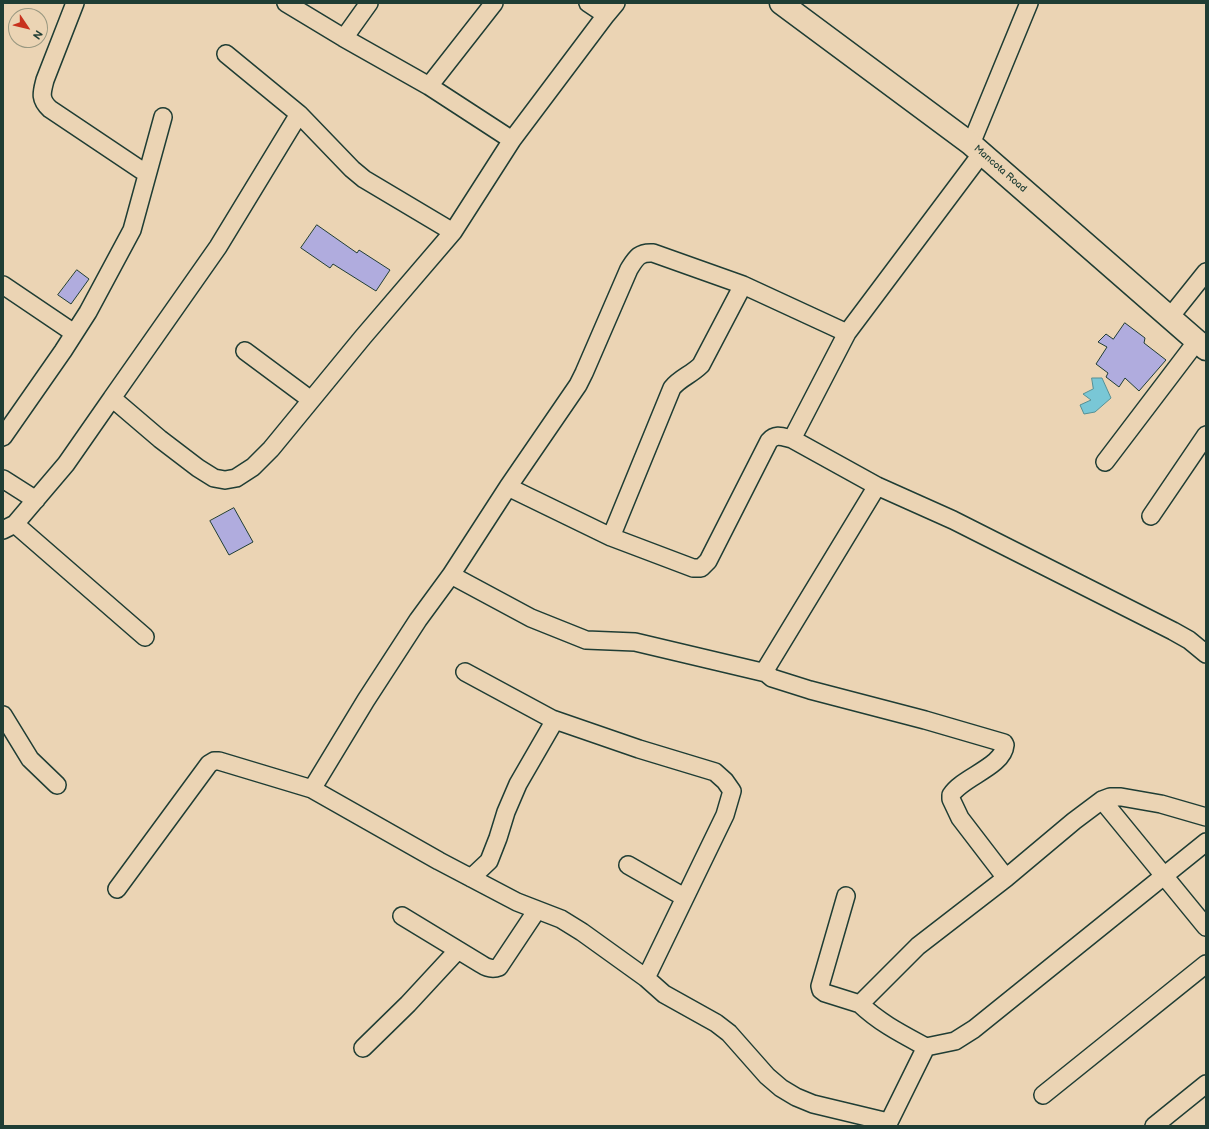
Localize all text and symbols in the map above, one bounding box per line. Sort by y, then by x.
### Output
north arrow [8,8,48,48]
text: N [30,27,45,42]
street label: Mancota Road [971,143,1029,195]

